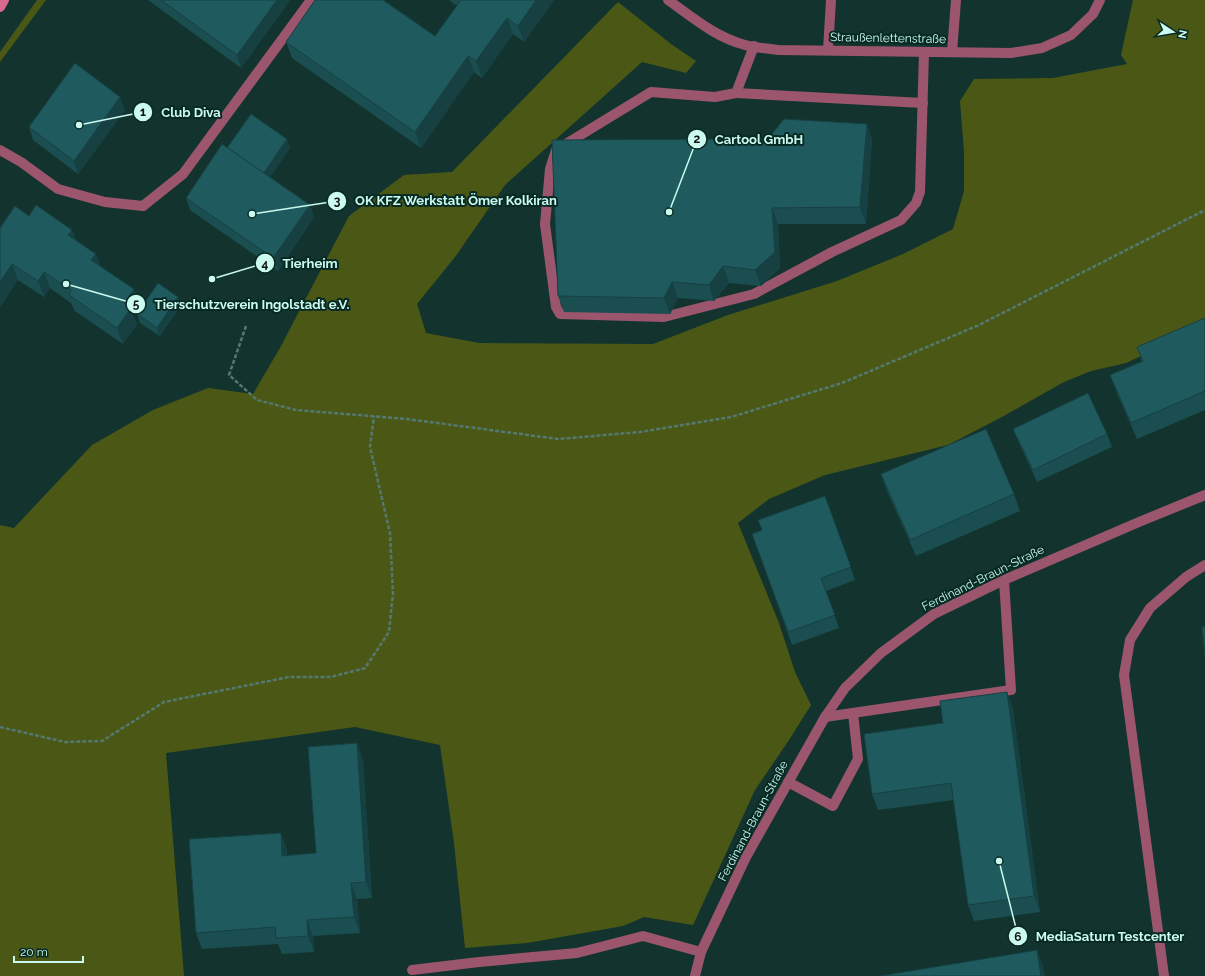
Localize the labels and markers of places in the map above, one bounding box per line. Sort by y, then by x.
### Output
callout: Club Diva [133,100,228,125]
callout: Cartool GmbH [687,127,811,152]
callout: OK KFZ Werkstatt Ömer Kolkiran [327,188,565,213]
callout: Tierheim [255,251,346,276]
callout: Tierschutzverein Ingolstadt e.V. [126,292,357,317]
callout: MediaSaturn Testcenter [1008,924,1193,949]

